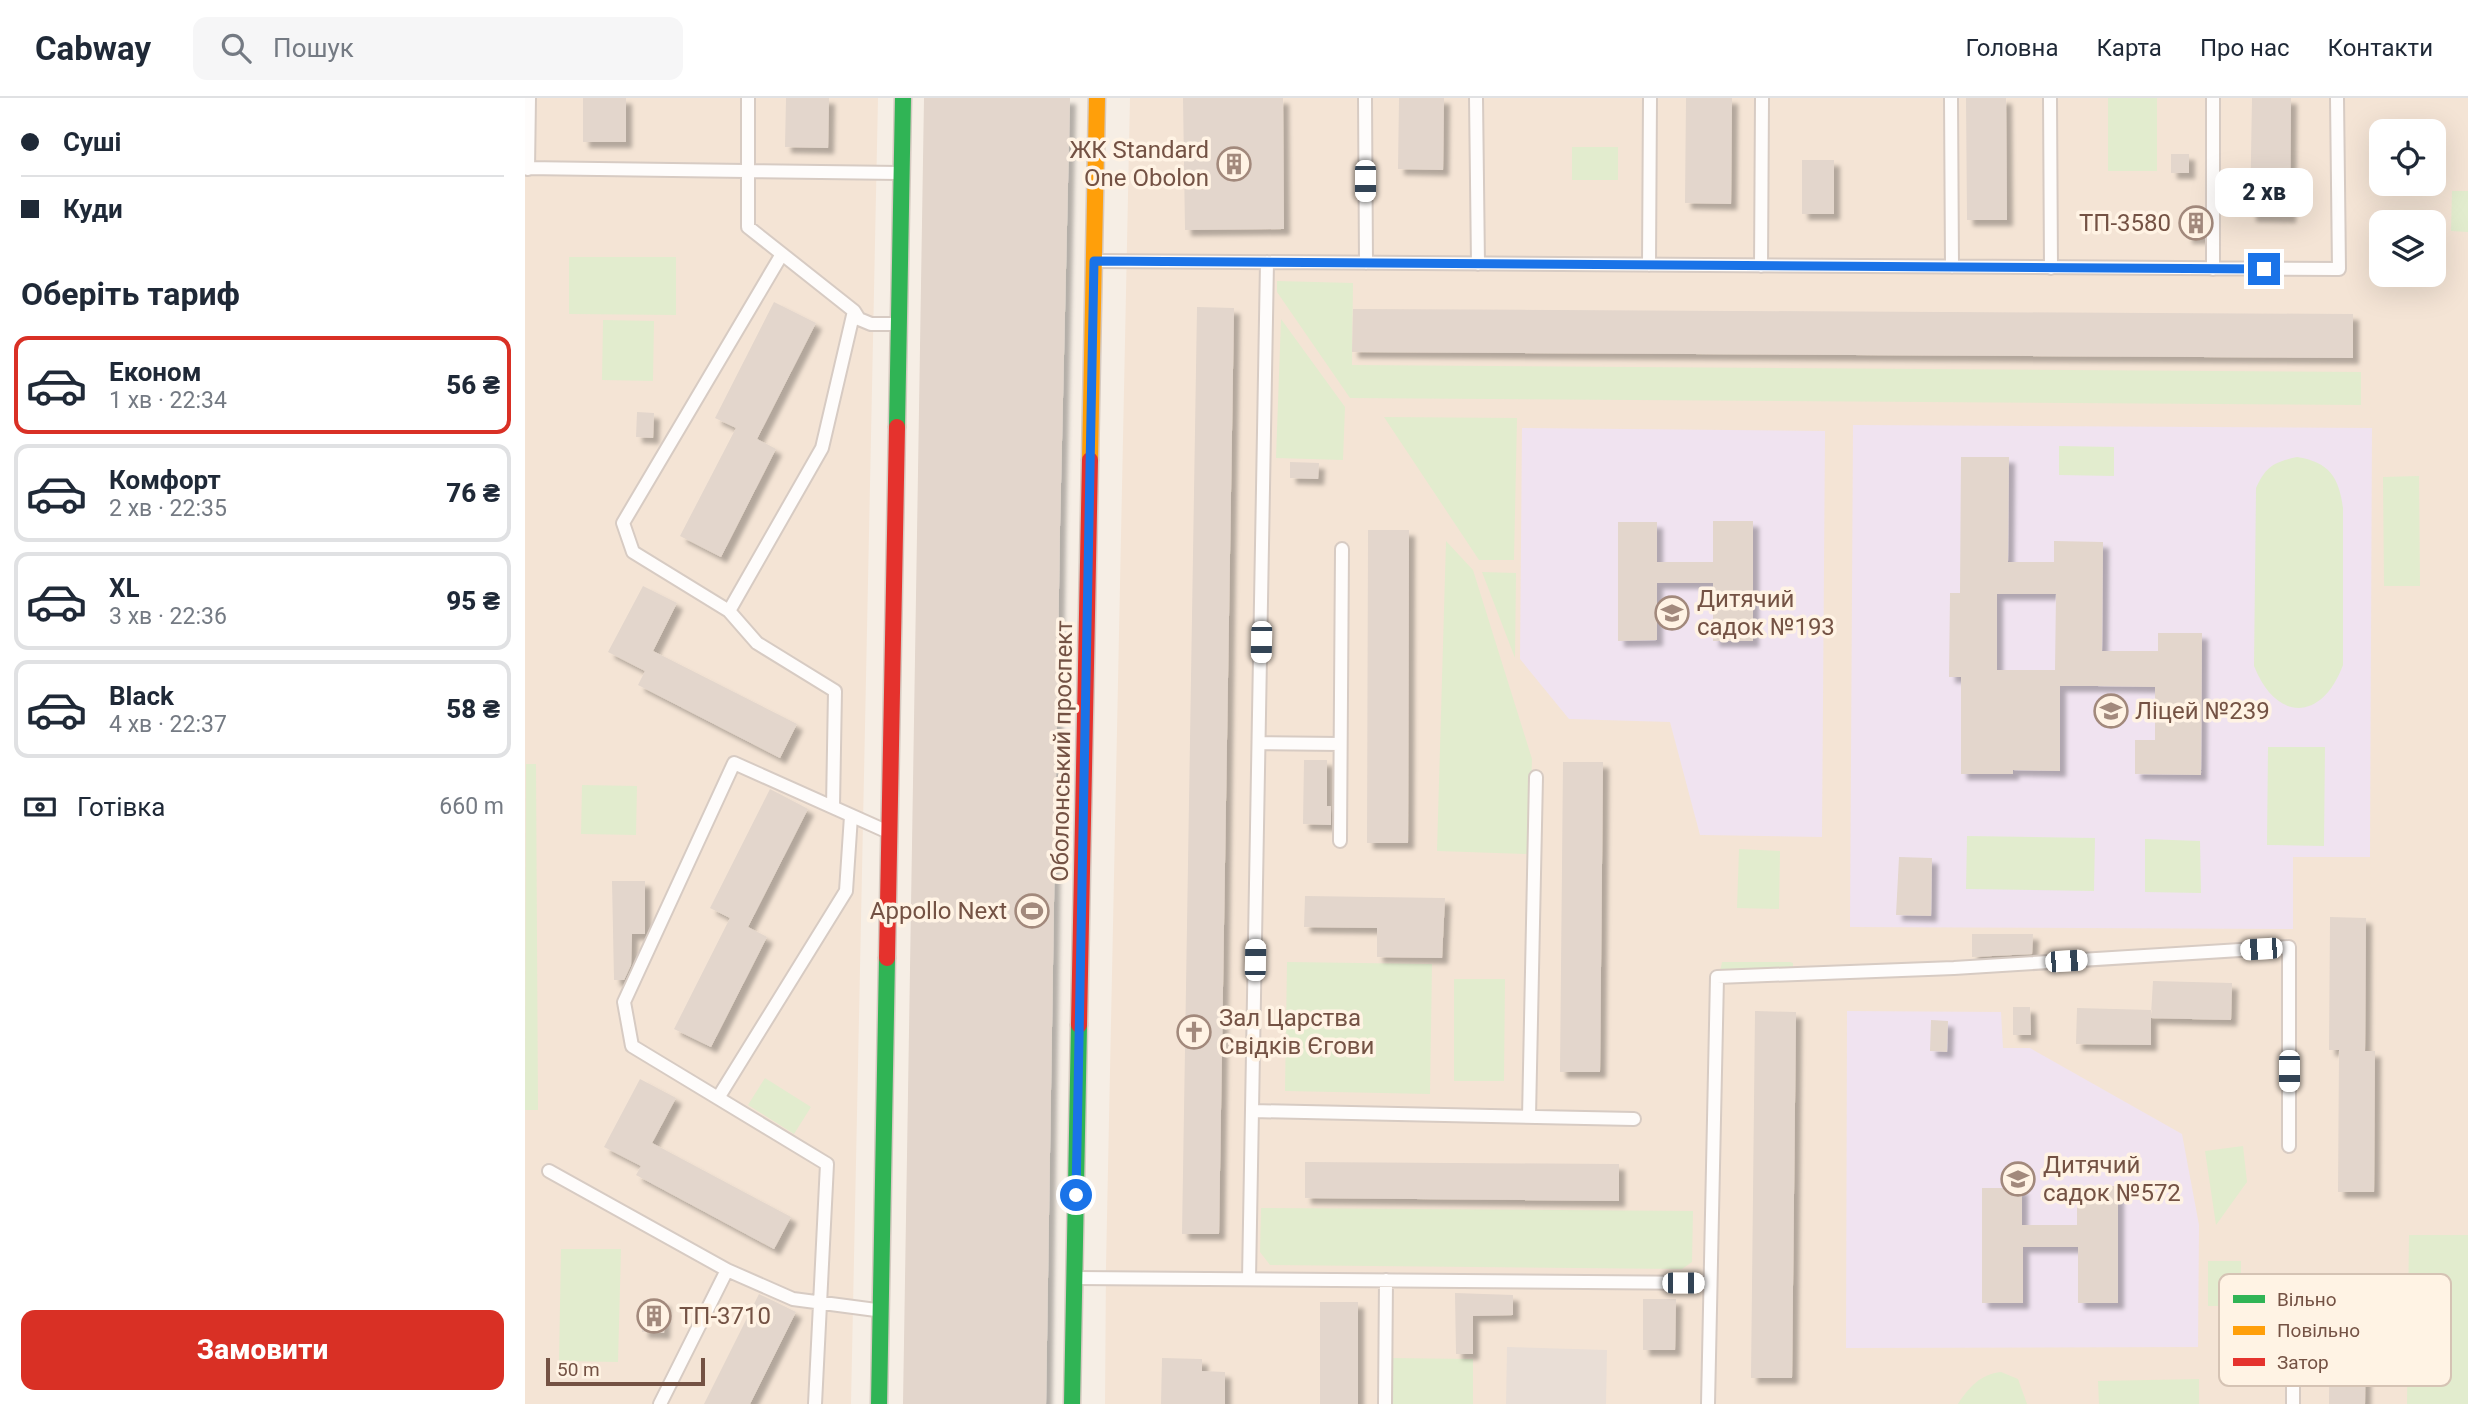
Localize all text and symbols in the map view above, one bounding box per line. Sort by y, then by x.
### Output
search box [193,17,683,80]
text: Cabway [35,29,151,68]
icon: search [217,29,255,67]
text: Пошук [273,33,354,63]
text: Головна [1966,34,2058,62]
text: Карта [2096,34,2162,62]
text: Про нас [2200,34,2290,62]
text: Контакти [2328,34,2433,62]
map controls [2369,119,2446,287]
button: locate [2369,119,2446,196]
text: Суші [63,127,122,157]
place label: ЖК Standard One Obolon [1069,136,1209,192]
building icon: ЖК Standard One Obolon [1215,145,1253,183]
car [1355,160,1376,202]
callout: 2 хв [2215,167,2313,216]
text: 2 хв [2242,179,2286,206]
text: Куди [63,194,123,224]
building icon: ТП-3580 [2177,204,2215,242]
place label: ТП-3580 [2079,209,2171,237]
button: layers [2369,210,2446,287]
route end [2248,253,2280,285]
text: Оберіть тариф [21,275,240,313]
icon: car [25,354,88,417]
text: Економ [109,357,201,387]
text: 56 ₴ [446,370,500,400]
text: 1 хв · 22:34 [109,387,227,414]
icon: car [25,462,88,525]
text: Комфорт [109,465,221,495]
text: 76 ₴ [446,478,500,508]
text: 2 хв · 22:35 [109,495,227,522]
icon: car [25,570,88,633]
text: XL [109,573,140,603]
place label: Дитячий садок №193 [1697,585,1835,641]
text: 95 ₴ [446,586,500,616]
school or university icon: Дитячий садок №193 [1653,594,1691,632]
text: 3 хв · 22:36 [109,603,227,630]
street label: Оболонський проспект [1046,620,1078,882]
car [1251,621,1272,663]
icon: car [25,678,88,741]
text: Black [109,681,174,711]
school or university icon: Ліцей №239 [2092,692,2130,730]
text: 58 ₴ [446,694,500,724]
place label: Ліцей №239 [2135,697,2270,725]
text: 4 хв · 22:37 [109,711,227,738]
icon: cash [21,788,59,826]
text: Готівка [77,792,166,822]
text: 660 m [439,793,504,820]
sports icon: Appollo Next [1013,892,1051,930]
place label: Appollo Next [870,897,1007,925]
car [2240,937,2283,961]
car [1245,939,1266,981]
car [2045,949,2088,973]
place label: Зал Царства Свідків Єгови [1219,1004,1374,1060]
church icon: Зал Царства Свідків Єгови [1175,1013,1213,1051]
car [2279,1050,2300,1092]
place label: Дитячий садок №572 [2043,1151,2181,1207]
school or university icon: Дитячий садок №572 [1999,1160,2037,1198]
route start [1060,1179,1092,1211]
car [1663,1273,1705,1294]
legend [2219,1274,2451,1386]
text: Вільно [2277,1288,2337,1311]
building icon: ТП-3710 [635,1297,673,1335]
place label: ТП-3710 [679,1302,771,1330]
button: Замовити [21,1310,504,1390]
text: Повільно [2277,1319,2360,1342]
text: Затор [2277,1351,2329,1374]
scale bar [546,1355,705,1387]
text: 50 m [557,1358,600,1381]

